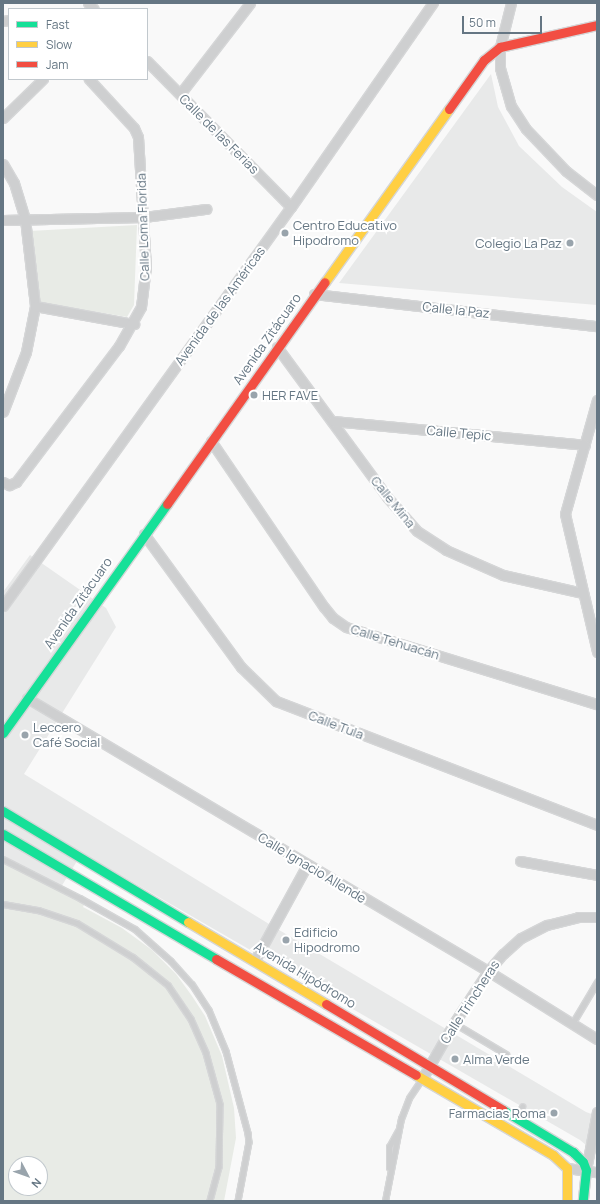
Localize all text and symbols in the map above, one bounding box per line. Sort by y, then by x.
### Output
legend [8,8,148,80]
scale bar [464,8,544,34]
text: 50 m [469,14,496,31]
text: Fast [46,16,70,33]
text: Slow [46,36,72,53]
text: Jam [46,56,68,73]
street label: Calle de las Ferias [176,91,262,177]
street label: Calle Loma Florida [133,173,153,281]
place label: Centro Educativo Hipodromo [293,218,397,249]
marker: Centro Educativo Hipodromo [280,228,290,238]
place label: Colegio La Paz [475,235,562,251]
marker: Colegio La Paz [565,238,575,248]
street label: Avenida de las Américas [172,244,268,368]
street label: Avenida Zitácuaro [230,290,304,388]
street label: Calle la Paz [422,299,490,321]
place label: HER FAVE [262,387,318,403]
marker: HER FAVE [249,390,259,400]
street label: Calle Tepic [426,422,492,444]
street label: Calle Mina [368,473,418,531]
street label: Avenida Zitácuaro [41,554,115,652]
street label: Calle Tehuacán [349,621,441,663]
street label: Calle Tula [306,707,366,743]
place label: Leccero Café Social [33,720,100,751]
marker: Leccero Café Social [20,730,30,740]
street label: Calle Ignacio Allende [255,830,369,906]
place label: Edificio Hipodromo [294,925,360,956]
marker: Edificio Hipodromo [281,935,291,945]
street label: Avenida Hipódromo [251,939,359,1011]
street label: Calle Trincheras [437,957,503,1047]
place label: Alma Verde [463,1051,530,1067]
marker: Alma Verde [450,1054,460,1064]
place label: Farmacias Roma [449,1105,546,1121]
marker: Farmacias Roma [549,1108,559,1118]
north arrow [8,1156,48,1196]
text: N [28,1176,45,1191]

